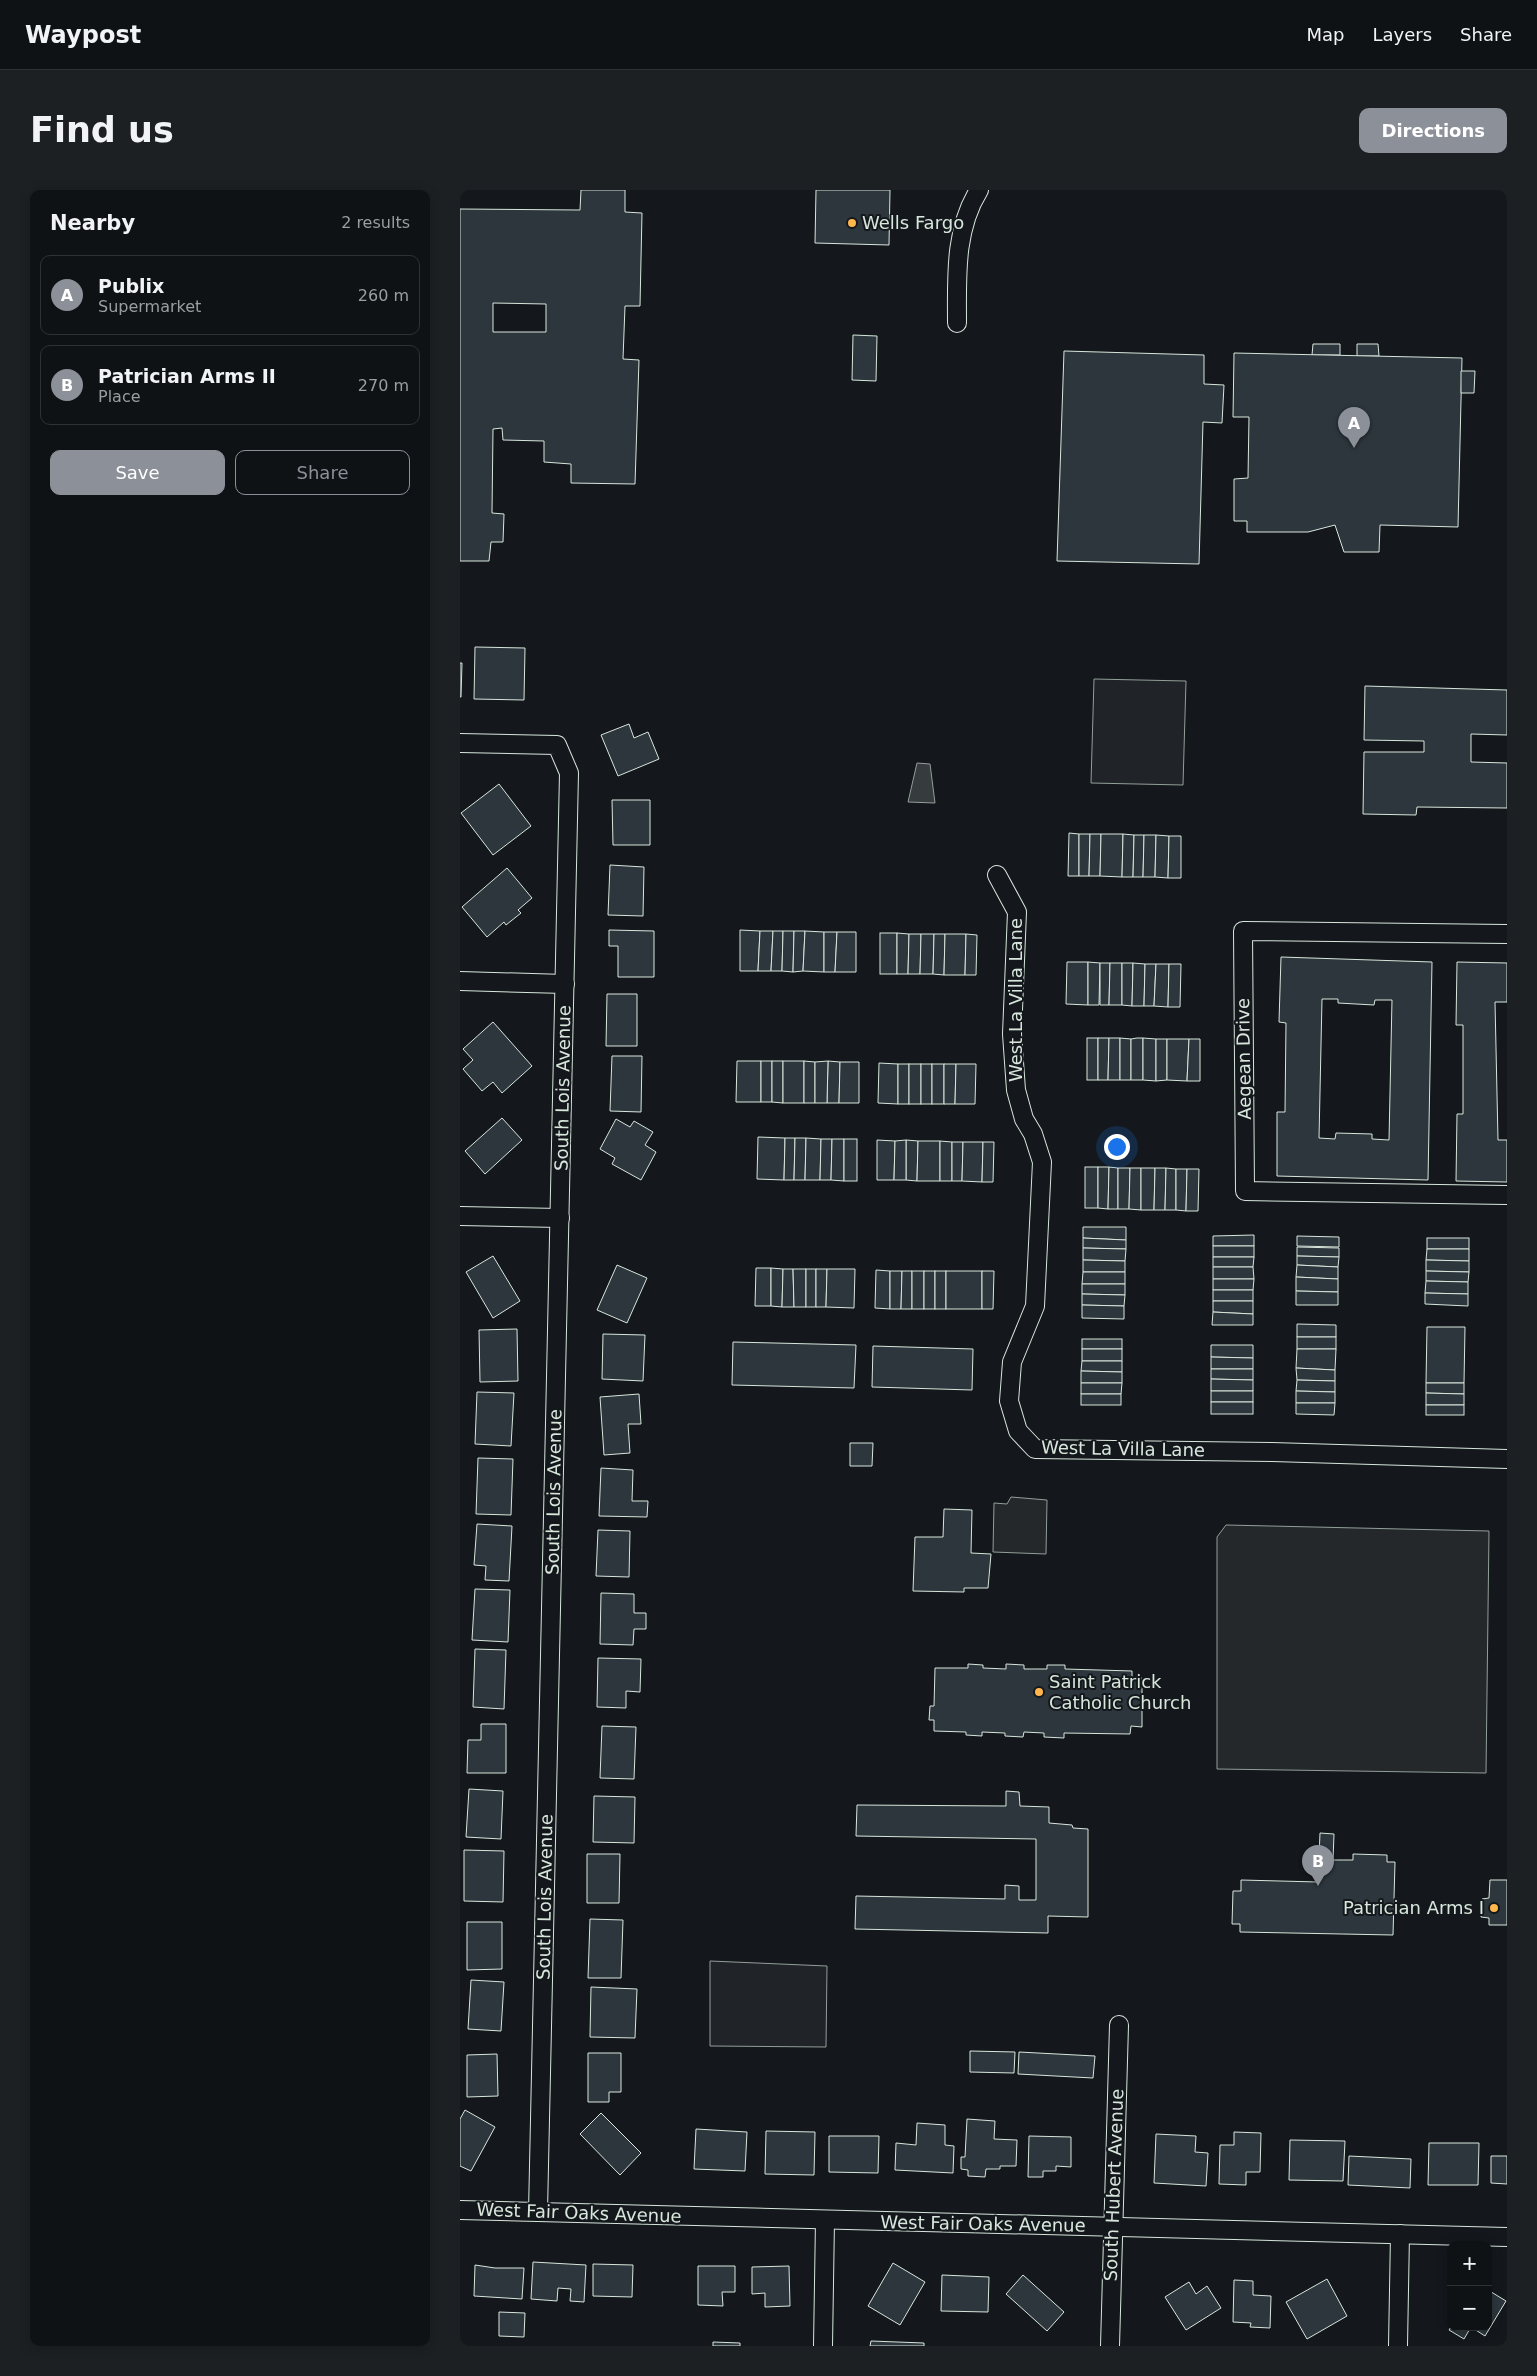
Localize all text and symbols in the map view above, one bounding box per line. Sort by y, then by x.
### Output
text: Waypost [25,21,141,49]
text: Map [1306,24,1344,45]
text: Layers [1372,24,1432,45]
text: Share [1460,24,1512,45]
button: Directions [1359,108,1507,153]
text: Find us [30,110,174,150]
text: Nearby [50,211,135,235]
place label: Wells Fargo [862,212,964,233]
text: 2 results [341,213,410,232]
marker: Wells Fargo [846,217,858,229]
text: Publix [98,275,164,297]
text: A [61,286,73,305]
text: 260 m [358,286,409,305]
text: Supermarket [98,297,201,316]
text: Patrician Arms II [98,365,276,387]
text: B [61,376,73,395]
text: 270 m [358,376,409,395]
text: Place [98,387,141,406]
pin: A [1338,407,1370,448]
button: Save [50,450,225,495]
button: Share [235,450,410,495]
street label: West La Villa Lane [1005,918,1026,1082]
street label: Aegean Drive [1232,998,1255,1120]
street label: South Lois Avenue [551,1005,574,1171]
your location [1104,1134,1130,1160]
street label: South Lois Avenue [542,1409,565,1575]
street label: West La Villa Lane [1041,1437,1205,1460]
place label: Saint Patrick Catholic Church [1049,1671,1191,1713]
marker: Saint Patrick Catholic Church [1033,1686,1045,1698]
street label: South Lois Avenue [533,1814,556,1980]
pin: B [1302,1845,1334,1886]
place label: Patrician Arms I [1343,1897,1484,1918]
marker: Patrician Arms I [1488,1902,1500,1914]
street label: South Hubert Avenue [1100,2088,1127,2282]
street label: West Fair Oaks Avenue [476,2198,682,2227]
street label: West Fair Oaks Avenue [880,2211,1086,2236]
map controls [1447,2241,1492,2331]
button: + [1447,2241,1492,2286]
button: − [1447,2286,1492,2331]

